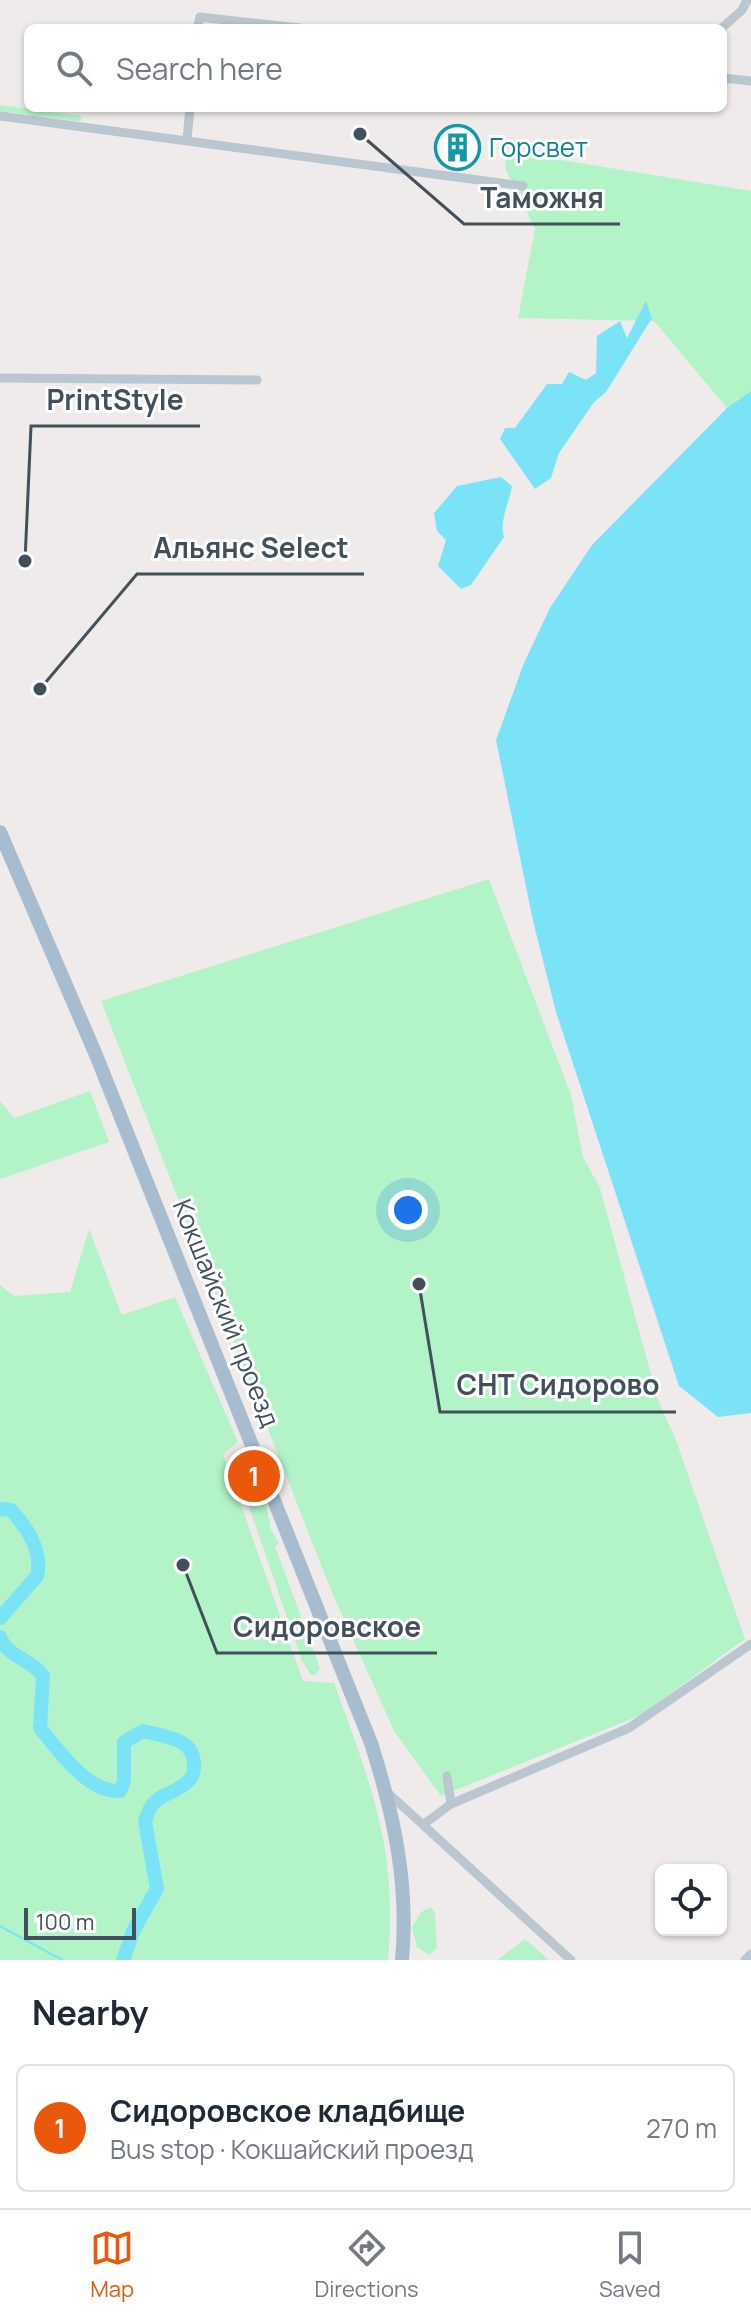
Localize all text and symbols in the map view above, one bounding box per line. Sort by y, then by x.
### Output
search box [24,24,727,112]
icon: search [52,46,96,90]
text: Search here [116,48,283,89]
building icon: Горсвет [434,124,482,172]
place label: Горсвет [489,129,588,165]
callout: Таможня [464,172,620,224]
text: Таможня [480,178,604,216]
callout: PrintStyle [31,374,200,426]
text: PrintStyle [46,380,184,418]
callout: Альянс Select [137,522,364,574]
text: Альянс Select [153,528,349,566]
your location [388,1190,428,1230]
street label: Кокшайский проезд [165,1193,289,1432]
callout: СНТ Сидорово [440,1360,676,1412]
text: СНТ Сидорово [457,1365,659,1403]
pin: 1 [228,1446,280,1506]
callout: Сидоровское [217,1601,437,1653]
text: Сидоровское [233,1607,421,1645]
map controls [655,1864,727,1936]
button: locate [655,1864,727,1936]
scale bar [24,1904,136,1940]
text: 100 m [36,1907,94,1937]
text: Nearby [32,1989,148,2035]
text: Сидоровское кладбище [110,2090,465,2131]
text: 1 [54,2110,66,2146]
text: 270 m [646,2110,717,2146]
text: Bus stop · Кокшайский проезд [110,2131,474,2167]
tab: Map [90,2226,134,2304]
tab: Directions [314,2226,419,2304]
tab: Saved [599,2226,661,2304]

